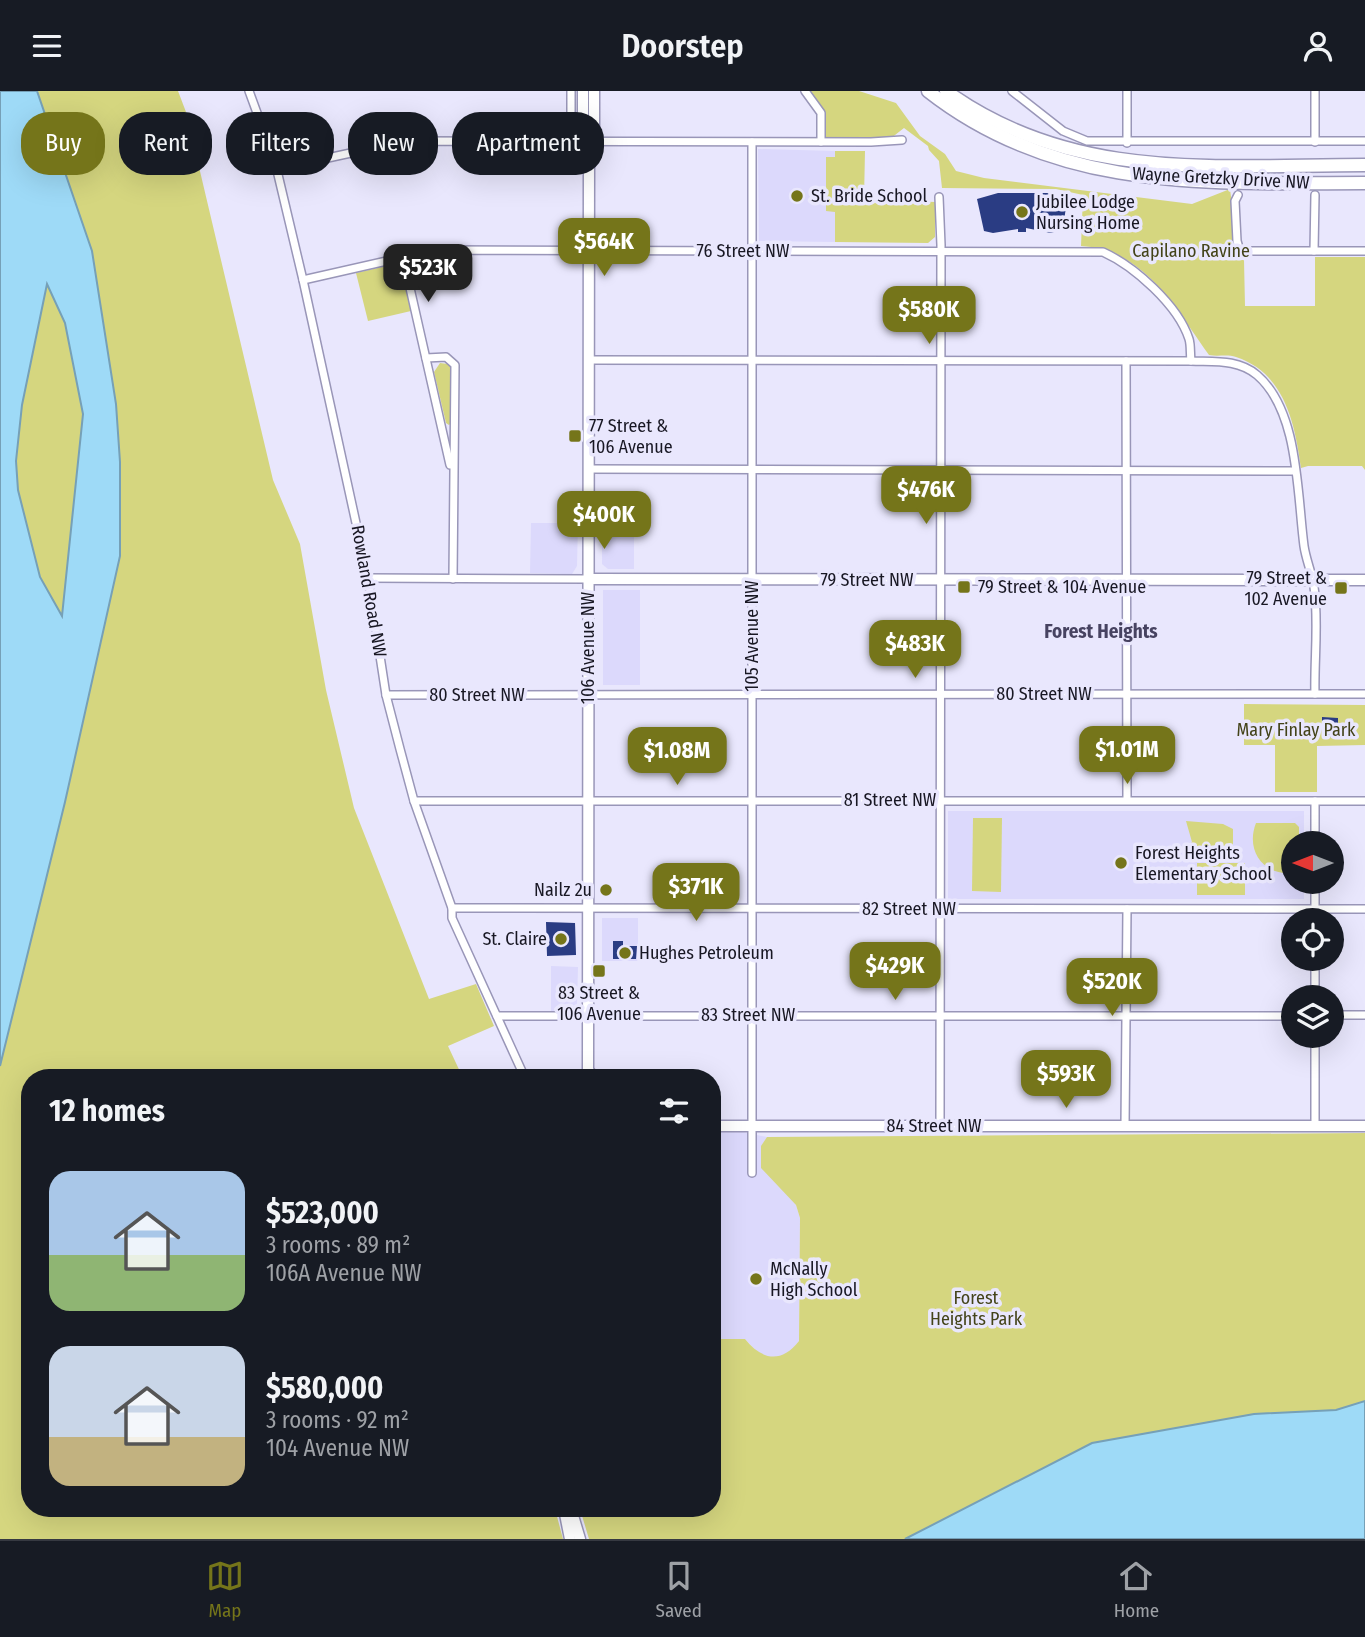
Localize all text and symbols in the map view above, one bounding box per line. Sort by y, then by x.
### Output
icon: menu [28,27,66,65]
text: Doorstep [621,27,744,65]
icon: person [1299,27,1337,65]
chip: Buy [21,112,105,175]
chip: Rent [119,112,212,175]
chip: Filters [226,112,334,175]
chip: New [348,112,438,175]
chip: Apartment [452,112,604,175]
street label: Wayne Gretzky Drive NW [1132,162,1311,194]
place label: St. Bride School [811,185,927,207]
marker: St. Bride School [789,188,805,204]
place label: Jubilee Lodge Nursing Home [1036,191,1140,234]
marker: Jubilee Lodge Nursing Home [1014,204,1030,220]
pin: $564K [555,219,653,278]
text: $564K [574,227,634,255]
street label: 76 Street NW [697,240,790,262]
park label: Capilano Ravine [1132,240,1250,262]
pin: $523K [379,245,477,304]
text: $523K [399,253,457,281]
pin: $580K [880,287,978,346]
text: $580K [899,295,959,323]
place label: 77 Street & 106 Avenue [589,415,673,458]
marker: 77 Street & 106 Avenue [567,428,583,444]
pin: $476K [877,467,975,526]
text: $476K [897,475,955,503]
pin: $400K [555,491,653,551]
text: $400K [573,500,635,528]
street label: Rowland Road NW [347,523,392,659]
place label: 79 Street & 102 Avenue [1245,567,1327,610]
street label: 79 Street NW [821,569,914,591]
place label: 79 Street & 104 Avenue [978,576,1146,598]
marker: 79 Street & 104 Avenue [956,579,972,595]
street label: 105 Avenue NW [741,580,763,692]
marker: 79 Street & 102 Avenue [1333,580,1349,596]
street label: 106 Avenue NW [577,591,599,704]
district label: Forest Heights [1044,620,1158,643]
pin: $483K [866,621,964,680]
text: $483K [885,629,945,657]
street label: 80 Street NW [996,683,1092,705]
street label: 80 Street NW [429,684,525,706]
park label: Mary Finlay Park [1237,719,1356,741]
pin: $1.08M [620,727,734,787]
pin: $1.01M [1070,727,1184,786]
text: $1.01M [1095,735,1159,763]
text: $1.08M [644,736,710,764]
street label: 81 Street NW [844,789,937,811]
north arrow [1281,831,1344,894]
map controls [1281,831,1344,1048]
place label: Forest Heights Elementary School [1135,842,1272,885]
marker: Forest Heights Elementary School [1113,855,1129,871]
pin: $371K [647,863,745,923]
text: $371K [669,872,723,900]
place label: Nailz 2u [534,879,592,901]
marker: Nailz 2u [598,882,614,898]
street label: 82 Street NW [862,898,956,920]
button: locate [1281,908,1344,971]
place label: St. Claire [482,928,547,950]
marker: St. Claire [553,931,569,947]
place label: Hughes Petroleum [639,942,774,964]
pin: $429K [846,943,944,1002]
marker: Hughes Petroleum [617,945,633,961]
text: $429K [866,951,924,979]
pin: $520K [1063,958,1161,1018]
marker: 83 Street & 106 Avenue [591,963,607,979]
text: $520K [1082,967,1142,995]
place label: 83 Street & 106 Avenue [557,982,641,1025]
button: layers [1281,985,1344,1048]
street label: 83 Street NW [701,1004,796,1026]
pin: $593K [1017,1051,1115,1110]
text: $593K [1037,1059,1095,1087]
icon: filters [655,1092,693,1130]
text: 12 homes [49,1093,165,1129]
street label: 84 Street NW [887,1115,982,1137]
text: $523,000 [266,1195,379,1231]
icon: home [105,1199,189,1283]
text: 3 rooms · 89 m² [266,1231,410,1259]
place label: McNally High School [770,1258,858,1301]
text: 106A Avenue NW [266,1259,422,1287]
marker: McNally High School [748,1271,764,1287]
park label: Forest Heights Park [930,1287,1023,1330]
text: $580,000 [266,1370,383,1406]
icon: home [105,1374,189,1458]
text: 3 rooms · 92 m² [266,1406,409,1434]
text: 104 Avenue NW [266,1434,409,1462]
tab: Map [206,1557,244,1622]
tab: Saved [656,1557,702,1622]
tab: Home [1114,1557,1159,1622]

